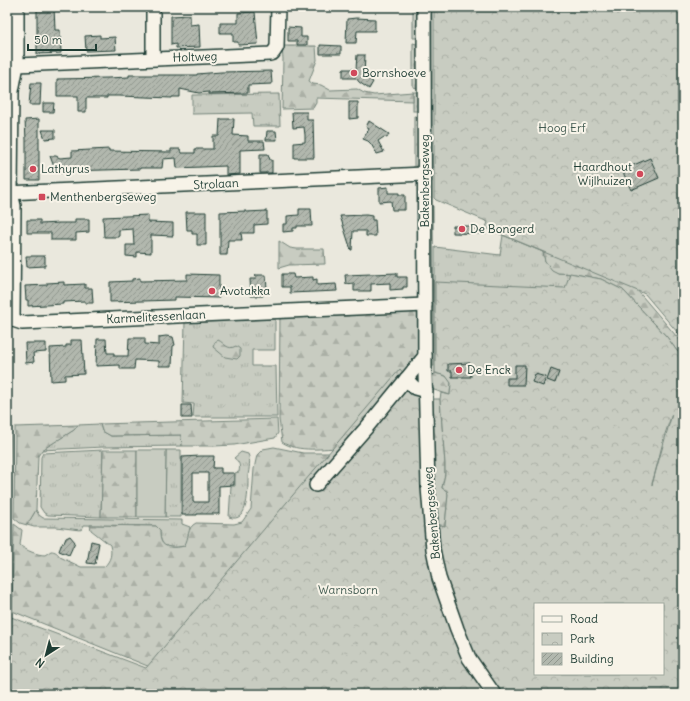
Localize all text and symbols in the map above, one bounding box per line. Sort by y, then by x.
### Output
scale bar [28,26,96,52]
text: 50 m [34,32,63,47]
street label: Holtweg [172,48,218,65]
place label: Bornshoeve [362,65,426,80]
marker: Bornshoeve [349,68,359,78]
park label: Hoog Erf [538,120,587,135]
street label: Bakenbergseweg [417,134,432,228]
place label: Haardhout Wijlhuizen [573,159,632,188]
place label: Lathyrus [41,161,89,176]
marker: Lathyrus [28,164,38,174]
marker: Haardhout Wijlhuizen [635,169,645,179]
street label: Strolaan [193,175,239,192]
place label: Menthenbergseweg [50,189,156,204]
marker: Menthenbergseweg [37,192,47,202]
place label: De Bongerd [470,221,534,236]
marker: De Bongerd [457,224,467,234]
place label: Avotakka [220,283,270,298]
marker: Avotakka [207,286,217,296]
street label: Karmelitessenlaan [106,306,206,327]
place label: De Enck [467,362,511,377]
marker: De Enck [454,365,464,375]
street label: Bakenbergseweg [420,466,443,560]
park label: Warnsborn [318,582,378,597]
legend [534,603,664,675]
text: Road [570,611,598,626]
text: Park [570,631,595,646]
north arrow [26,635,66,675]
text: Building [570,651,614,666]
text: N [33,655,47,671]

